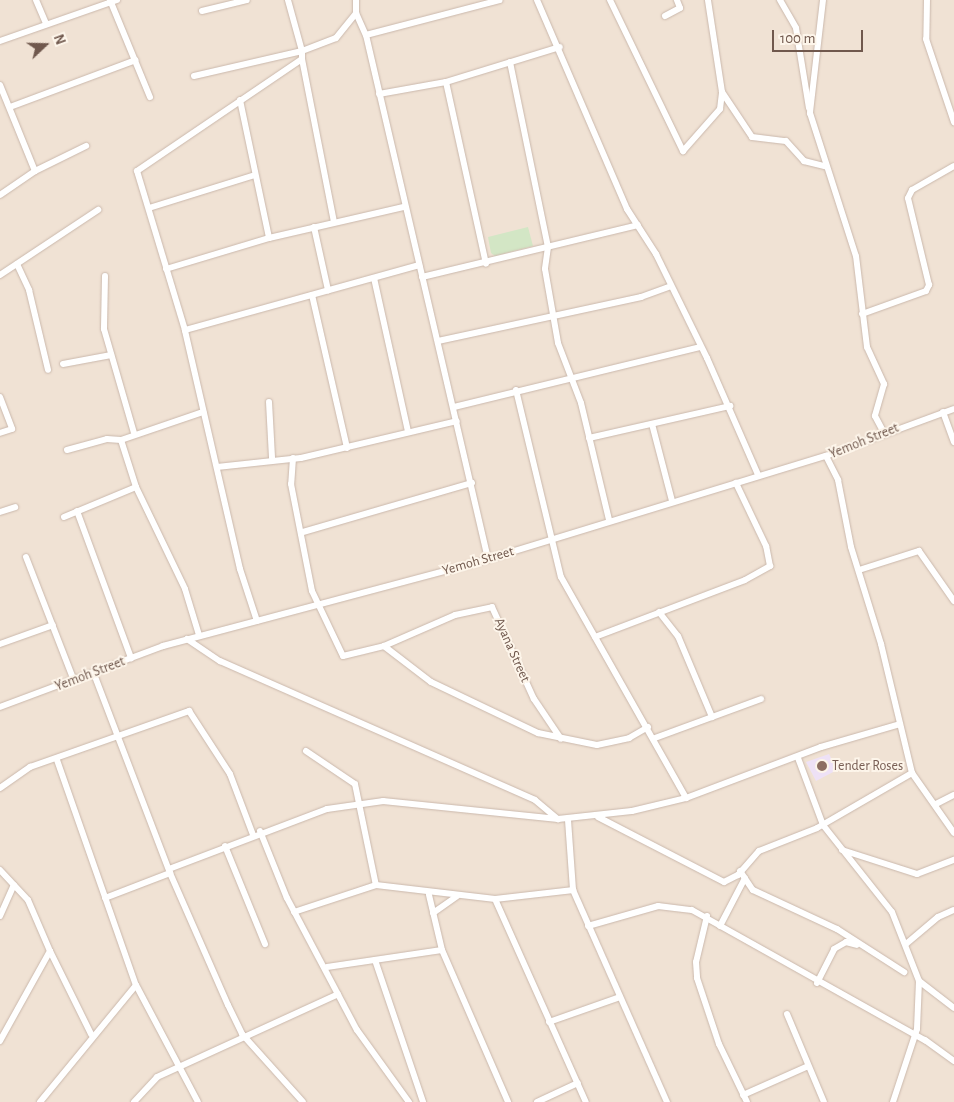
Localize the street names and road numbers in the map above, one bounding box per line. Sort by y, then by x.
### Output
street label: Yemoh Street [827,419,901,463]
street label: Yemoh Street [440,543,516,579]
street label: Ayana Street [490,615,534,685]
street label: Yemoh Street [53,653,127,695]

